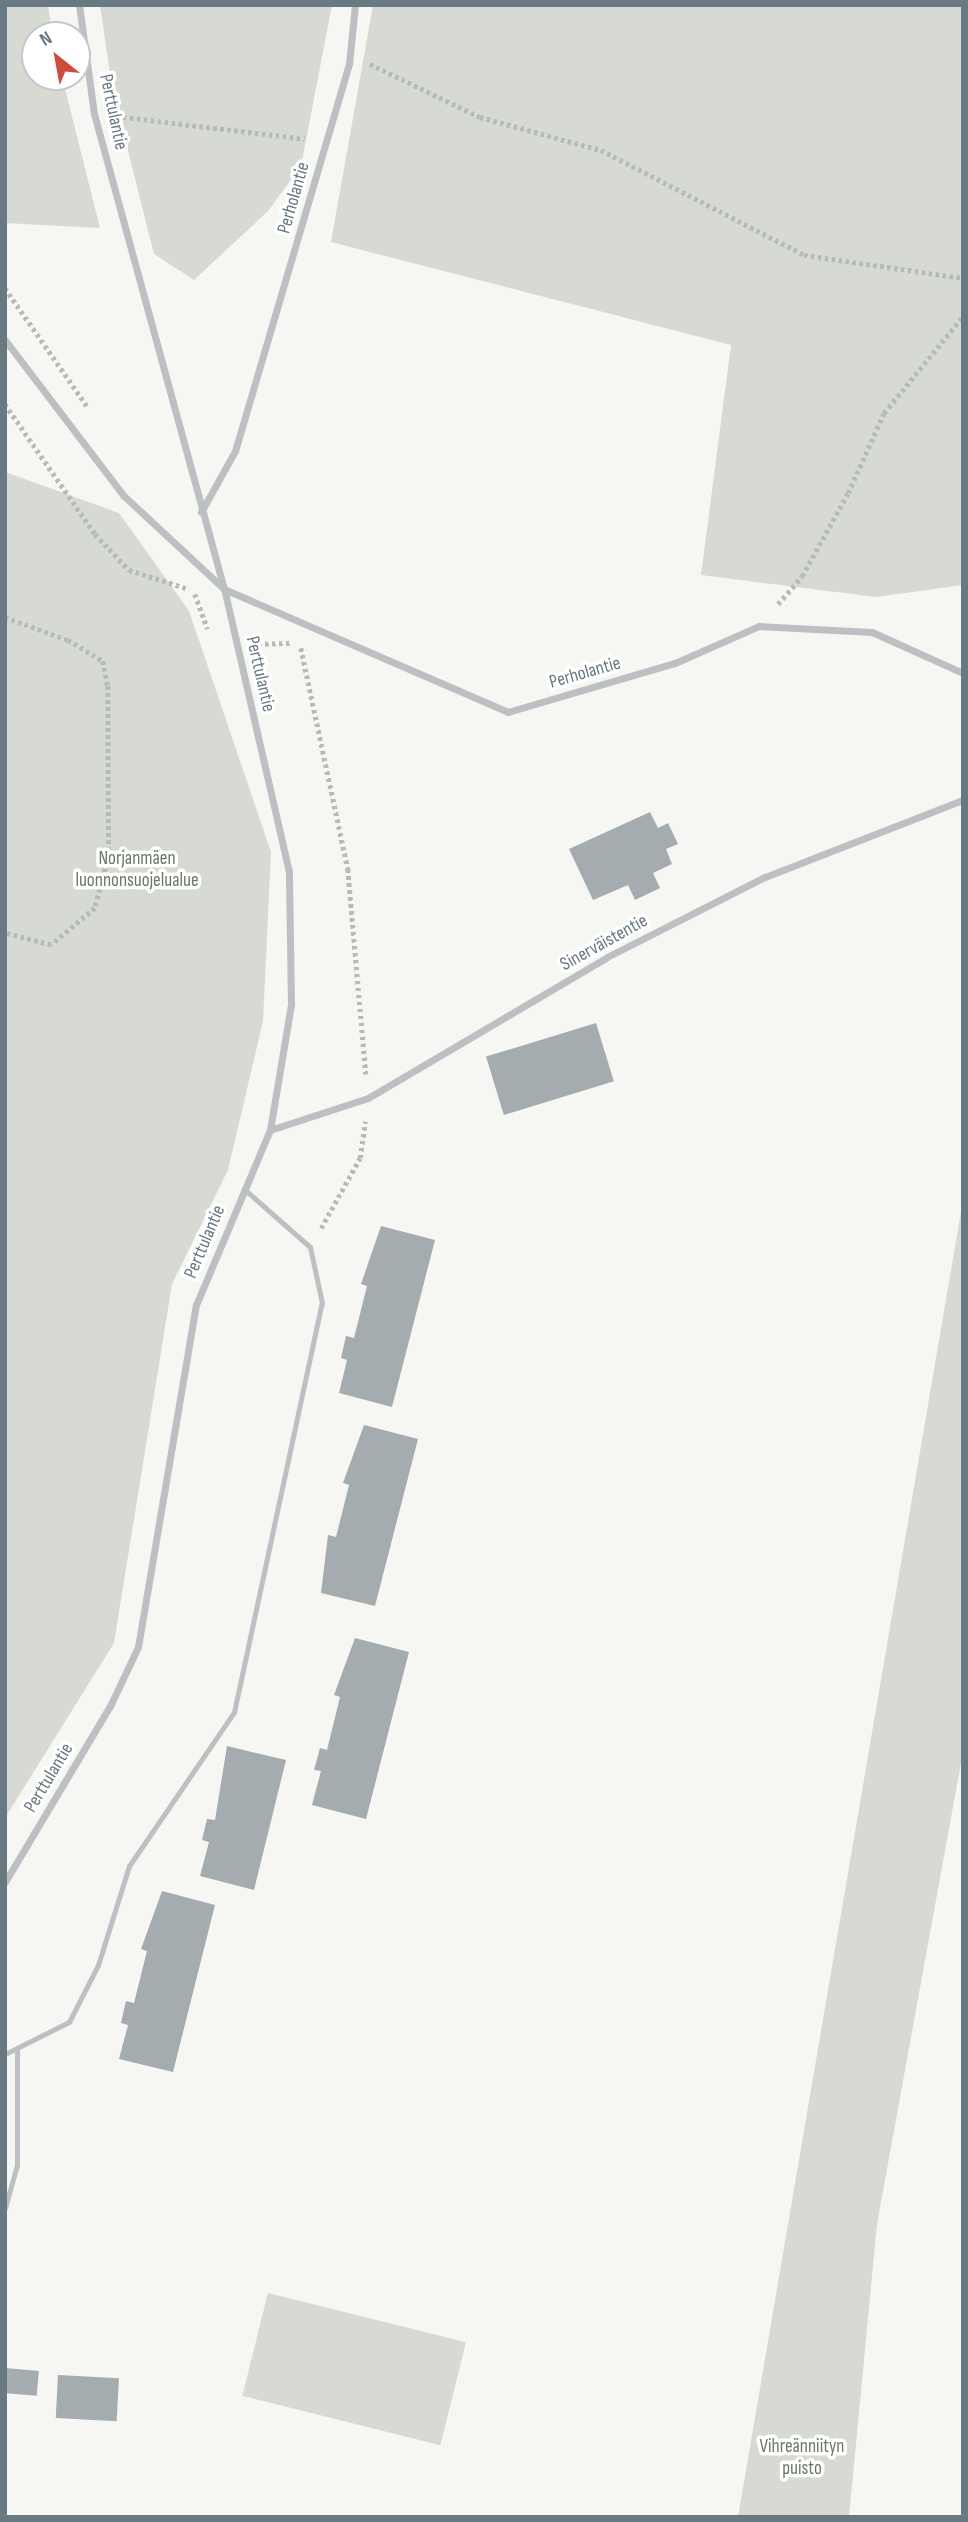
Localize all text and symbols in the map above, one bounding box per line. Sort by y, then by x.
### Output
north arrow [21,21,91,91]
text: N [36,27,56,52]
street label: Perttulantie [94,72,132,152]
street label: Perholantie [273,160,315,236]
street label: Perttulantie [240,634,280,714]
street label: Perholantie [547,652,623,694]
park label: Norjanmäen luonnonsuojelualue [75,848,199,892]
street label: Sinerväistentie [556,910,652,976]
street label: Perttulantie [179,1202,231,1282]
street label: Perttulantie [19,1739,79,1817]
park label: Vihreänniityn puisto [760,2436,844,2480]

